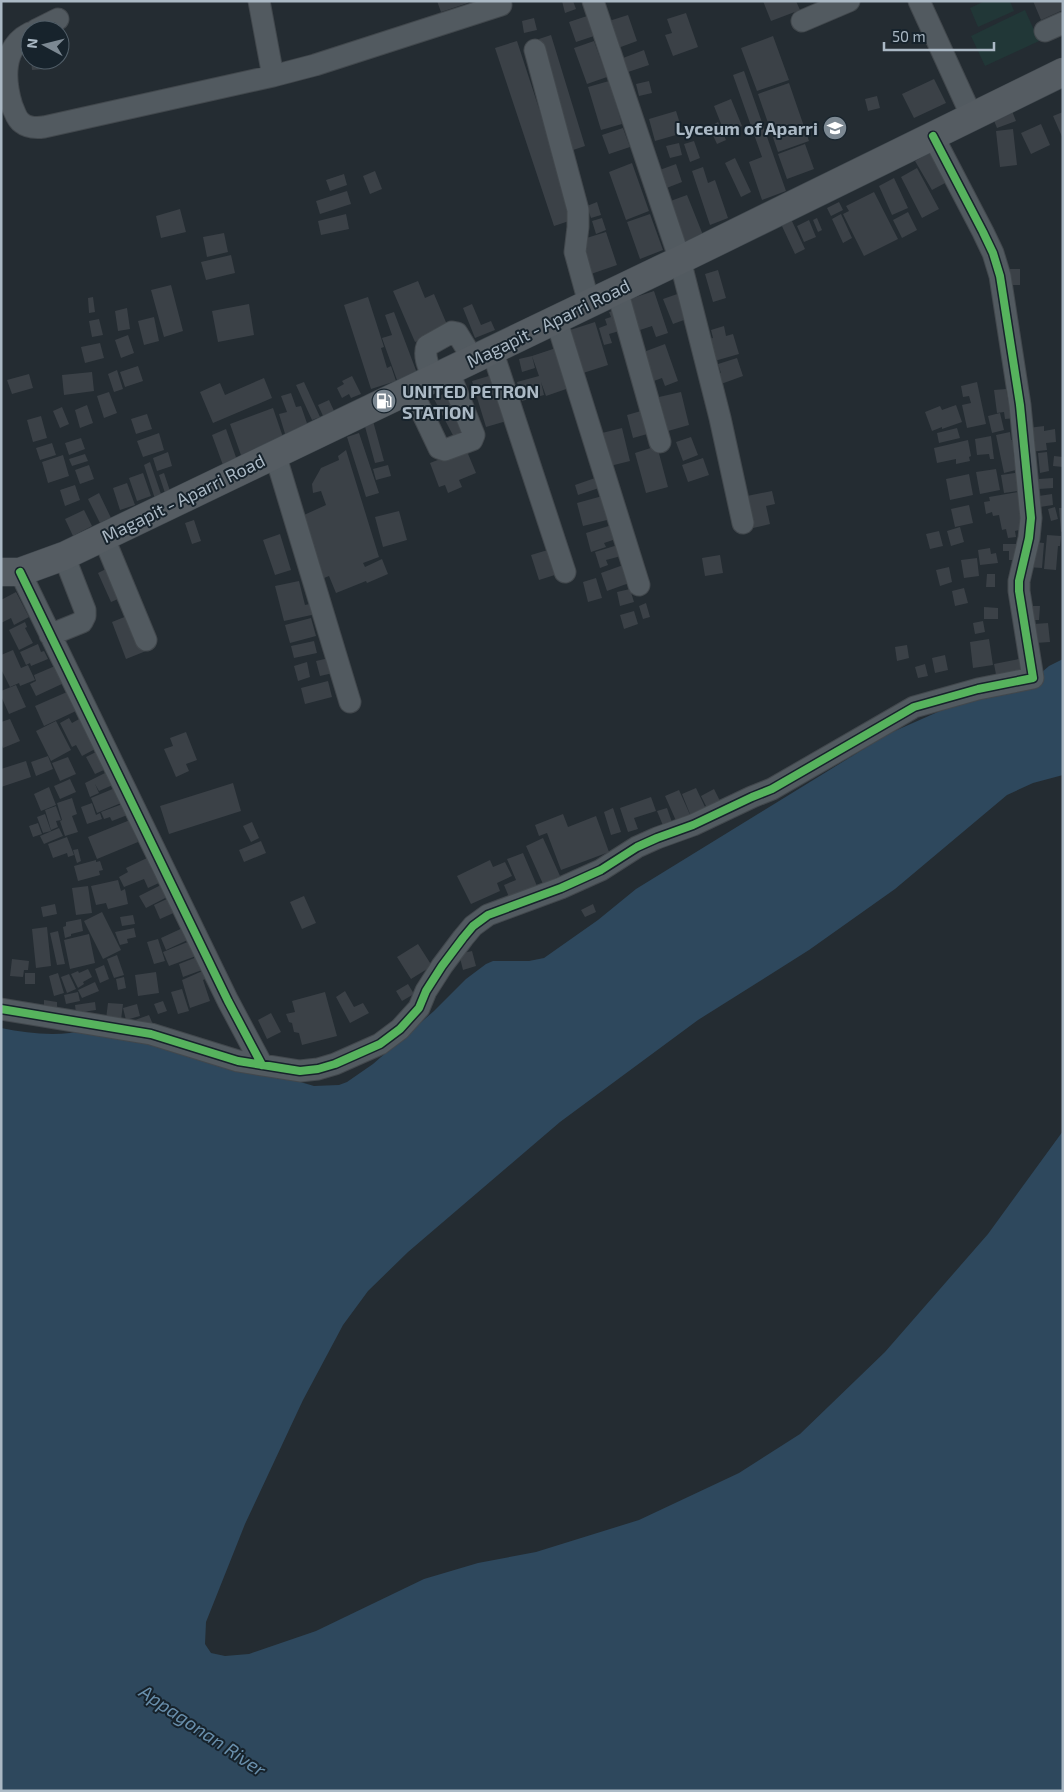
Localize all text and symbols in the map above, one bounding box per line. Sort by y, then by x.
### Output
north arrow [20,20,70,70]
scale bar [884,20,994,52]
text: 50 m [892,27,926,45]
text: N [23,37,41,49]
school or university icon: Lyceum of Aparri [822,115,848,141]
place label: Lyceum of Aparri [676,117,818,139]
street label: Magapit - Aparri Road [463,274,633,372]
place label: UNITED PETRON STATION [402,380,539,423]
fuel station icon: UNITED PETRON STATION [371,388,397,414]
street label: Magapit - Aparri Road [98,449,268,547]
water label: Appagonan River [135,1679,271,1781]

